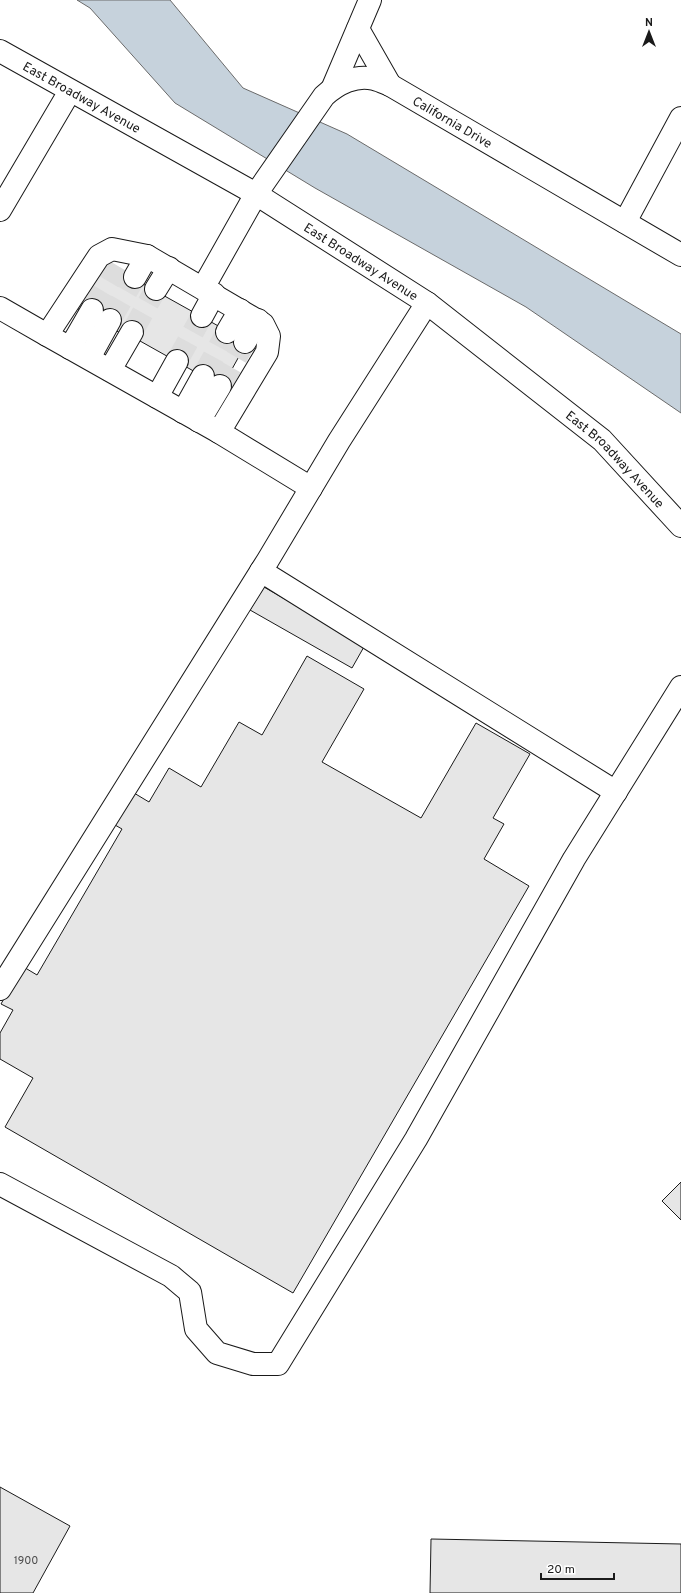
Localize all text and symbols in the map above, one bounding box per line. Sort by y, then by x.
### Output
north arrow [629,12,669,52]
text: N [645,16,653,30]
street label: East Broadway Avenue [19,59,143,138]
street label: California Drive [409,94,494,153]
street label: East Broadway Avenue [300,220,420,305]
street label: East Broadway Avenue [562,408,667,512]
house number: 1900 [14,1554,38,1568]
scale bar [541,1555,614,1581]
text: 20 m [547,1562,575,1578]

